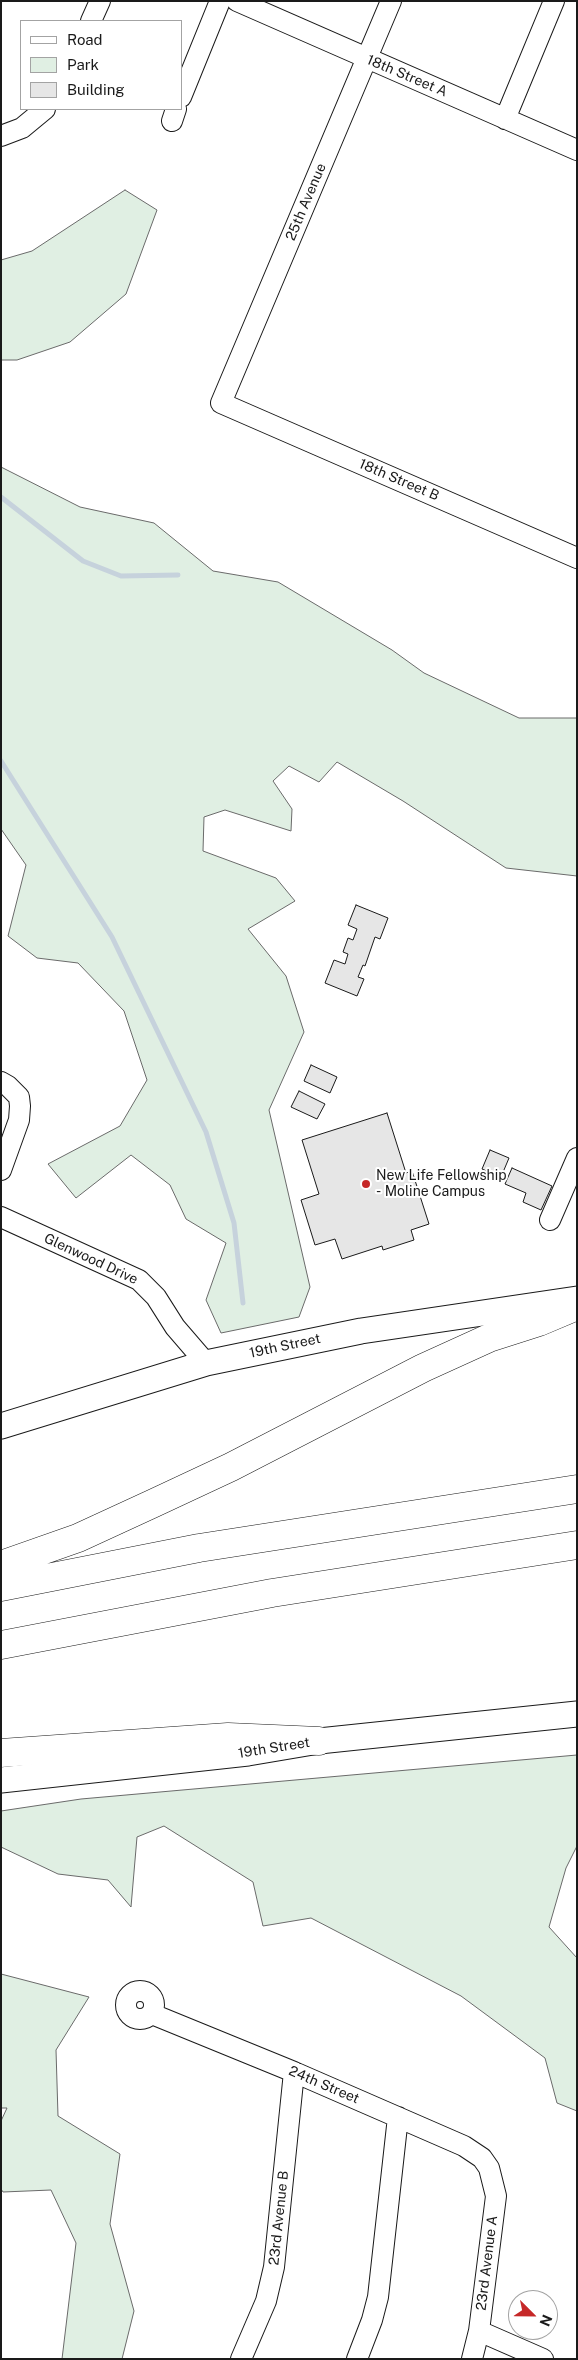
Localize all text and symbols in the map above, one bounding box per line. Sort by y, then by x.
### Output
legend [20,20,182,110]
text: Road [67,31,103,48]
street label: 18th Street A [364,51,450,101]
text: Park [67,56,99,73]
text: Building [67,81,125,98]
street label: 25th Avenue [282,161,330,243]
street label: 18th Street B [356,456,442,504]
place label: New Life Fellowship - Moline Campus [376,1168,507,1200]
marker: New Life Fellowship - Moline Campus [360,1178,372,1190]
street label: Glenwood Drive [41,1230,141,1288]
street label: 19th Street [248,1330,322,1362]
street label: 19th Street [237,1734,311,1762]
street label: 24th Street [286,2063,362,2107]
street label: 23rd Avenue B [266,2170,292,2266]
street label: 23rd Avenue A [473,2214,501,2312]
north arrow [508,2290,558,2340]
text: N [536,2312,555,2329]

